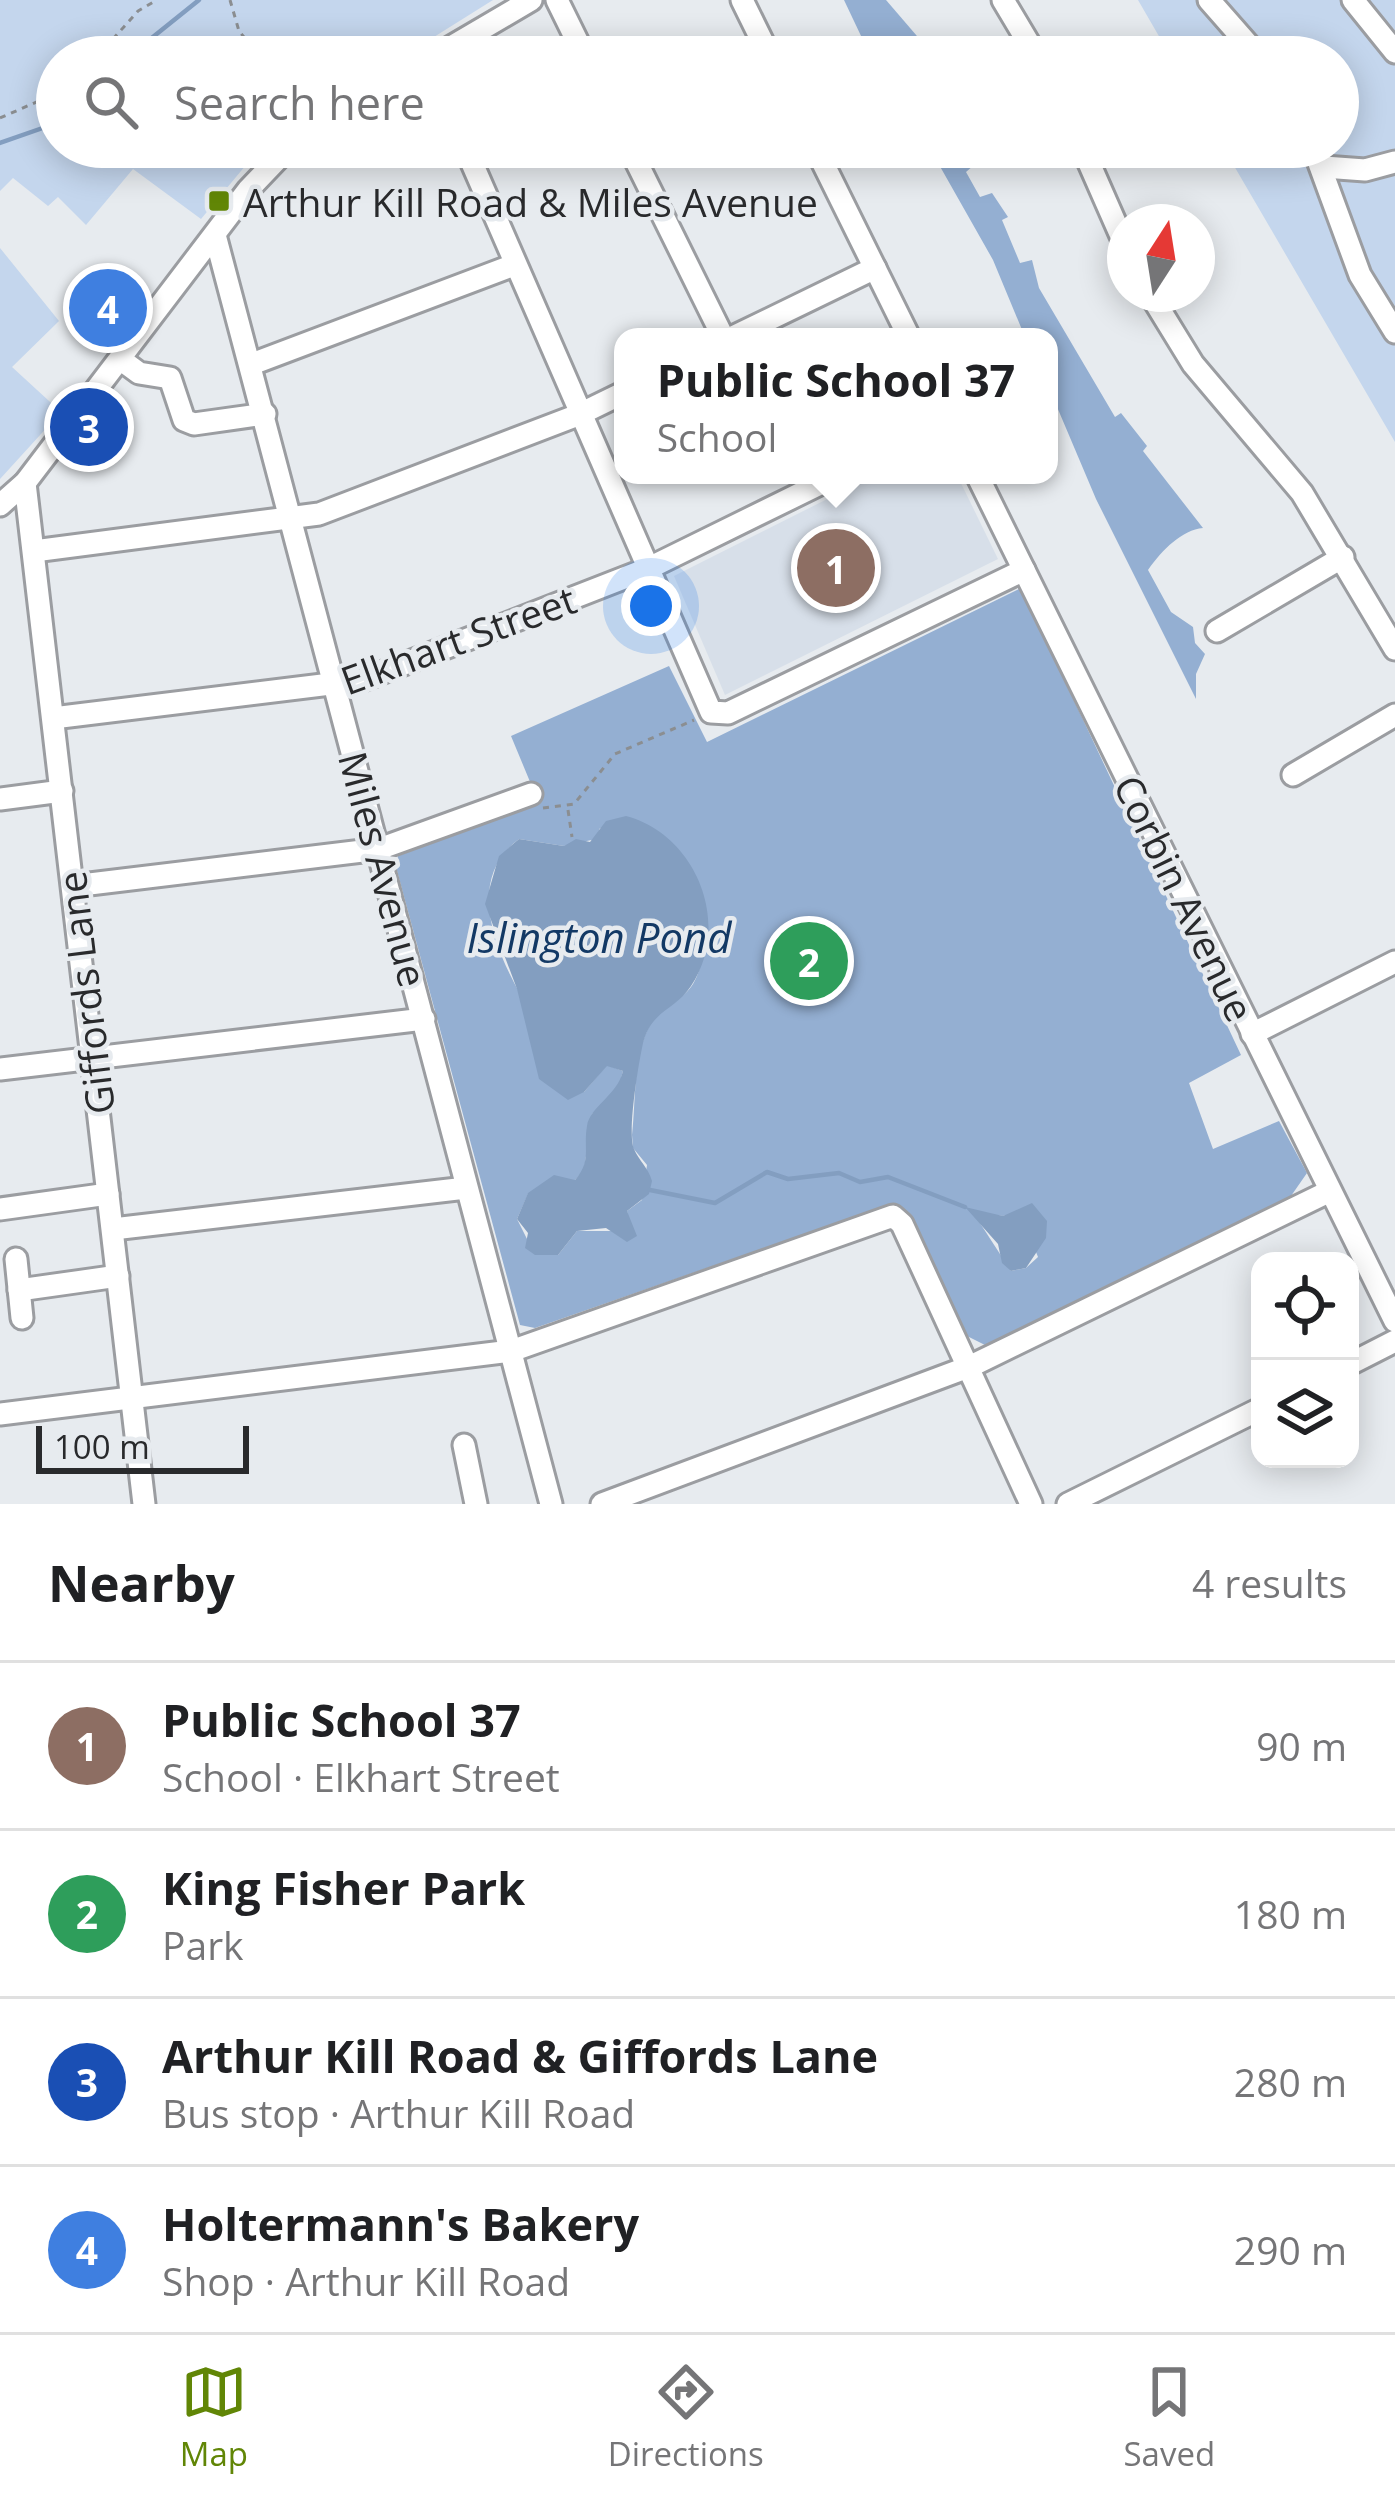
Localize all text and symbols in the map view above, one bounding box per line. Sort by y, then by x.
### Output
search box [36,36,1359,168]
icon: search [78,69,144,135]
text: Search here [174,72,425,133]
place label: Arthur Kill Road & Miles Avenue [243,175,818,228]
marker: Arthur Kill Road & Miles Avenue [206,188,232,214]
north arrow [1107,204,1215,312]
pin: 4 [69,263,147,353]
popup [614,328,1058,484]
text: Public School 37 [657,349,1015,410]
pin: 3 [50,382,128,472]
text: School [657,410,777,463]
pin: 1 [797,523,875,613]
street label: Elkhart Street [333,572,583,706]
your location [621,576,681,636]
street label: Miles Avenue [327,746,441,992]
street label: Corbin Avenue [1103,766,1267,1030]
street label: Giffords Lane [44,869,126,1117]
water label: Islington Pond [466,908,732,965]
pin: 2 [770,916,848,1006]
map controls [1251,1252,1359,1468]
button: locate [1251,1252,1359,1360]
button: layers [1251,1360,1359,1468]
scale bar [36,1420,249,1473]
text: 100 m [54,1424,150,1469]
text: Nearby [48,1547,235,1617]
text: 4 results [1192,1556,1347,1609]
text: Public School 37 [162,1689,521,1750]
text: 1 [76,1719,98,1772]
text: 90 m [1256,1719,1347,1772]
text: School · Elkhart Street [162,1750,560,1803]
text: King Fisher Park [162,1857,525,1918]
text: 2 [76,1887,98,1940]
text: 180 m [1234,1887,1347,1940]
text: Park [162,1918,244,1971]
text: Arthur Kill Road & Giffords Lane [162,2025,878,2086]
text: 3 [76,2055,98,2108]
text: 280 m [1234,2055,1347,2108]
text: Bus stop · Arthur Kill Road [162,2086,635,2139]
text: Holtermann's Bakery [162,2193,639,2254]
text: 4 [76,2223,98,2276]
text: 290 m [1234,2223,1347,2276]
text: Shop · Arthur Kill Road [162,2254,570,2307]
tab: Map [180,2359,248,2476]
tab: Directions [608,2359,764,2476]
tab: Saved [1123,2359,1215,2476]

